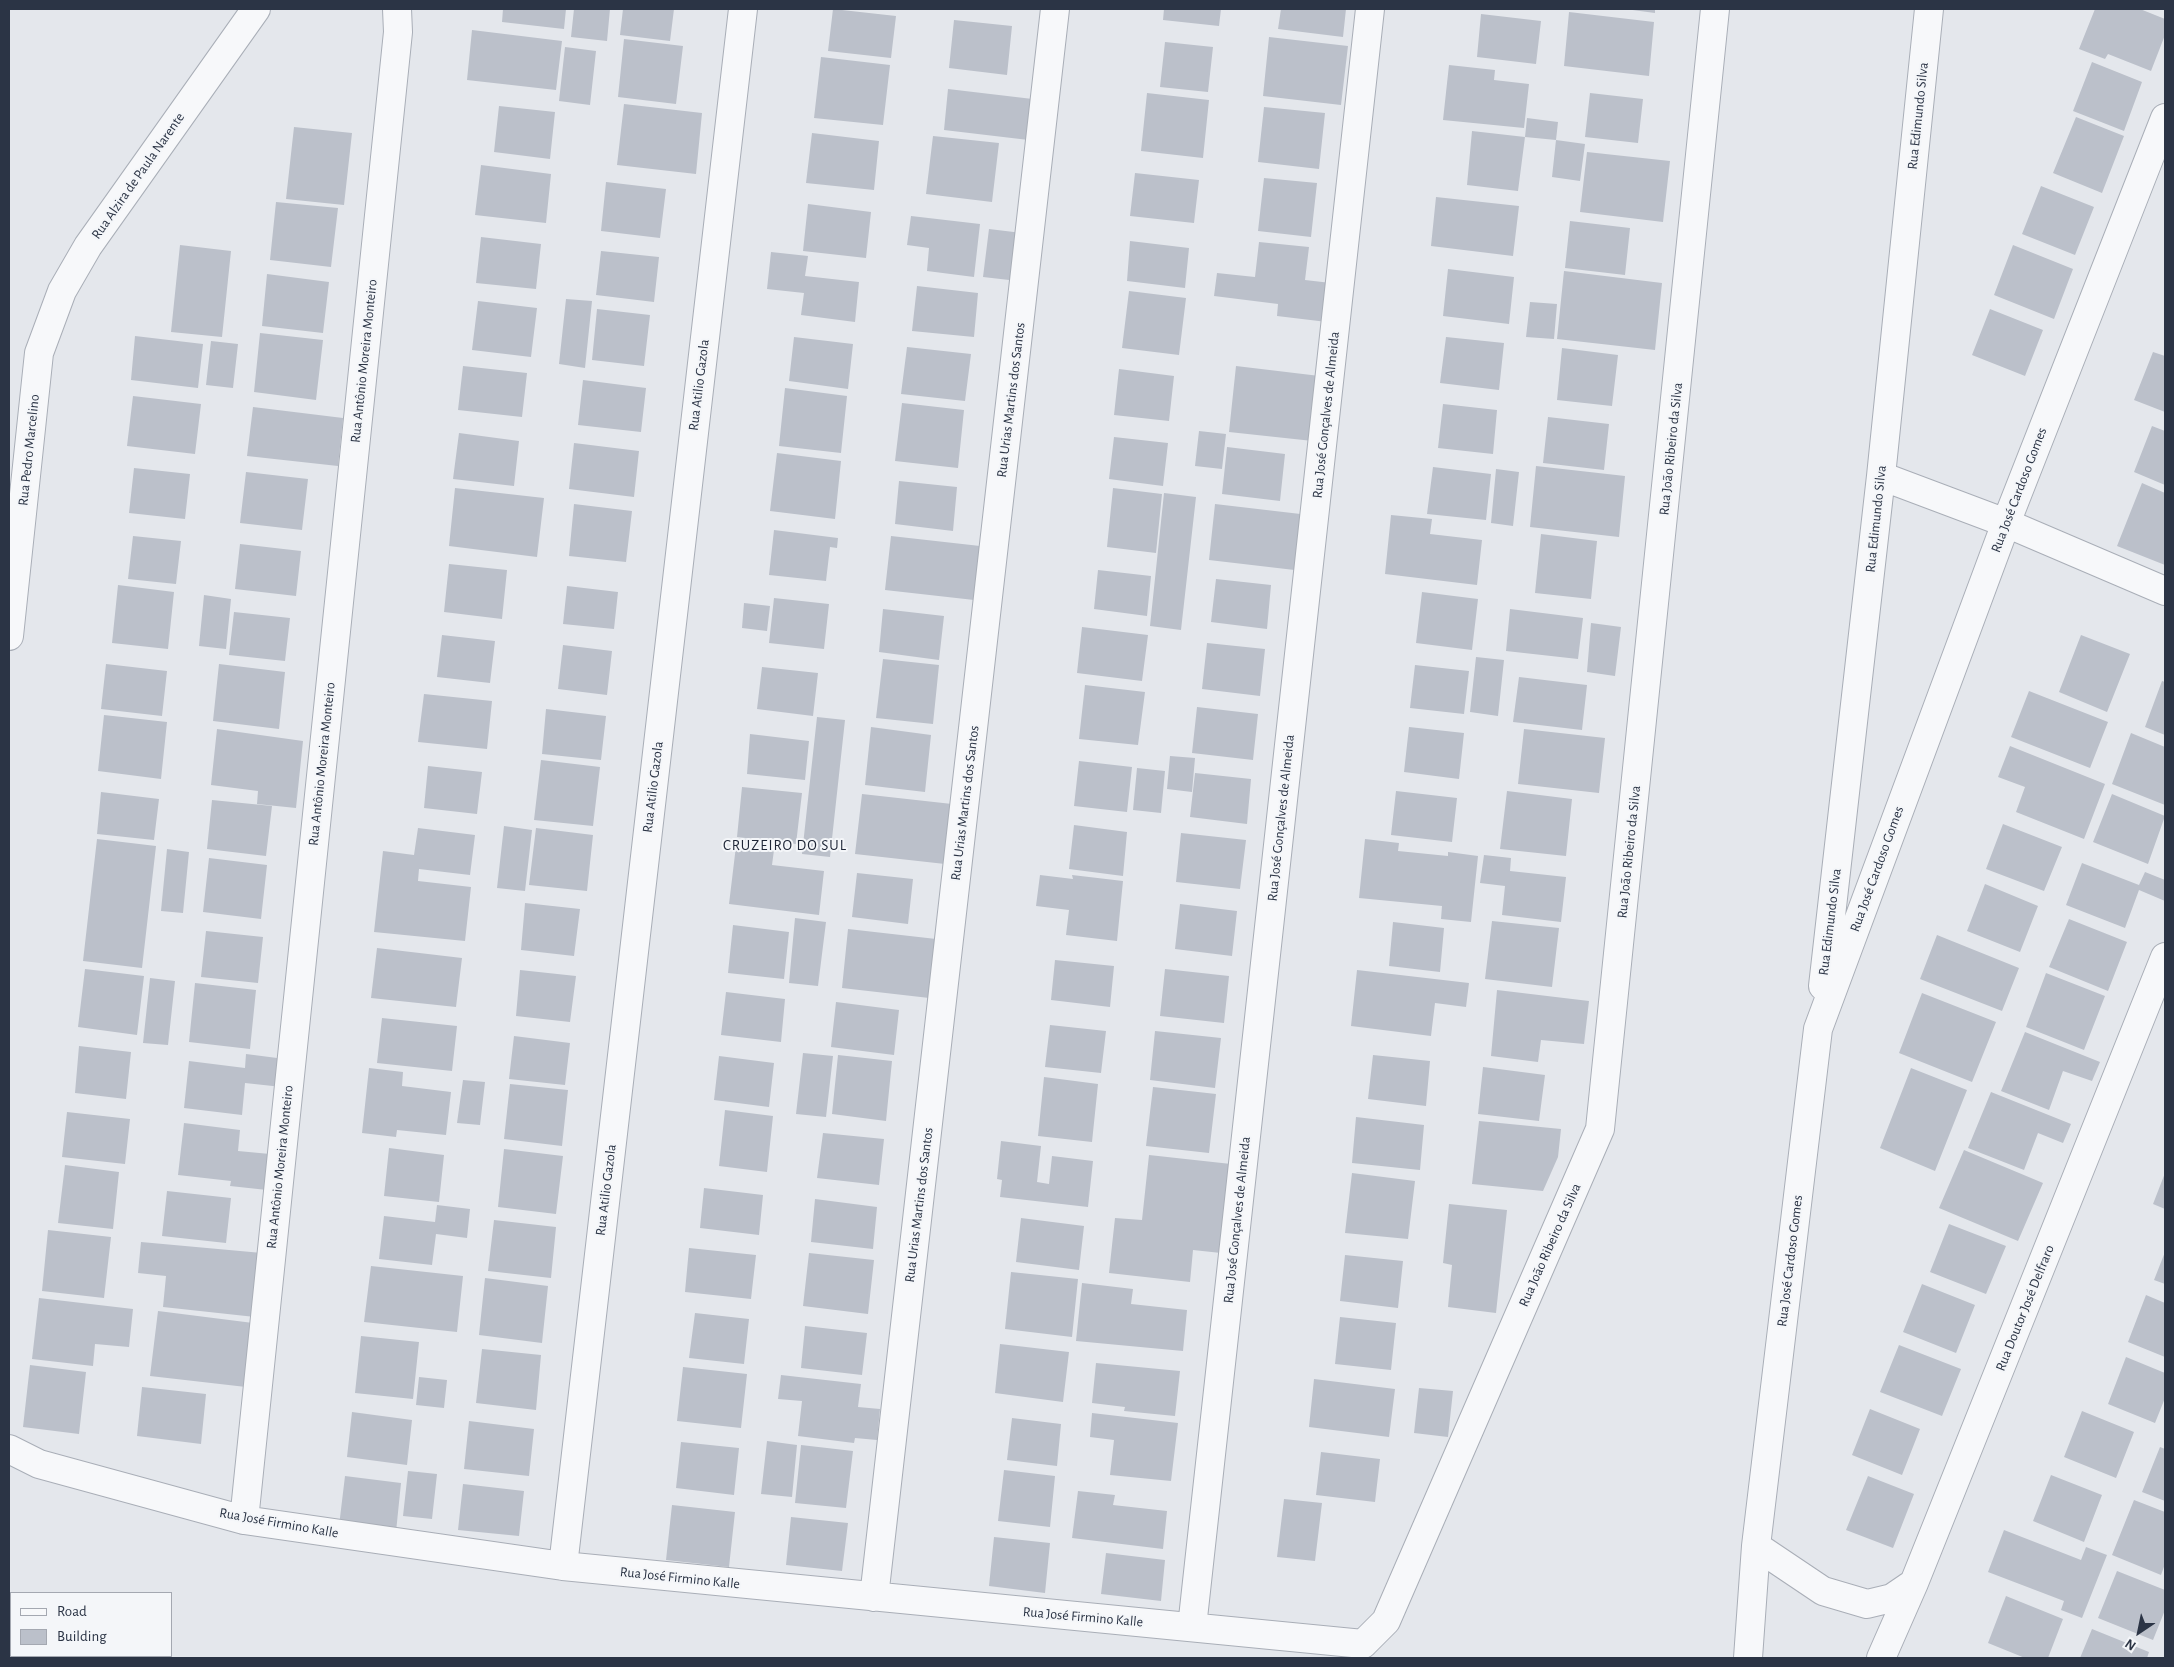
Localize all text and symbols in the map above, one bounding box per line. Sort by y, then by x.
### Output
street label: Rua Edimundo Silva [1904,61,1932,171]
street label: Rua Alzira de Paula Narente [88,110,188,242]
street label: Rua Antônio Moreira Monteiro [347,278,381,444]
street label: Rua Urias Martins dos Santos [993,322,1029,478]
street label: Rua José Gonçalves de Almeida [1309,331,1343,499]
street label: Rua Atilio Gazola [685,338,713,432]
street label: Rua João Ribeiro da Silva [1656,382,1686,516]
street label: Rua Pedro Marcelino [15,393,43,507]
street label: Rua José Cardoso Gomes [1987,425,2051,555]
street label: Rua Edimundo Silva [1862,464,1890,574]
street label: Rua Antônio Moreira Monteiro [305,681,339,847]
street label: Rua Urias Martins dos Santos [947,725,983,881]
street label: Rua José Gonçalves de Almeida [1264,734,1298,902]
street label: Rua Atilio Gazola [639,740,667,834]
street label: Rua João Ribeiro da Silva [1614,785,1644,919]
street label: Rua José Cardoso Gomes [1846,804,1908,934]
district label: CRUZEIRO DO SUL [721,836,849,854]
street label: Rua Edimundo Silva [1815,867,1845,977]
street label: Rua Antônio Moreira Monteiro [263,1084,297,1250]
street label: Rua Urias Martins dos Santos [901,1127,937,1283]
street label: Rua José Gonçalves de Almeida [1220,1136,1254,1304]
street label: Rua Atilio Gazola [592,1143,620,1237]
street label: Rua João Ribeiro da Silva [1515,1181,1585,1309]
street label: Rua José Cardoso Gomes [1774,1194,1806,1328]
street label: Rua Doutor José Delfraro [1992,1243,2058,1373]
street label: Rua José Firmino Kalle [218,1504,340,1542]
street label: Rua José Firmino Kalle [619,1563,741,1593]
legend [10,1592,172,1657]
street label: Rua José Firmino Kalle [1022,1603,1144,1631]
text: Road [57,1604,87,1619]
north arrow [2114,1607,2164,1657]
text: Building [57,1629,107,1644]
text: N [2123,1636,2139,1653]

